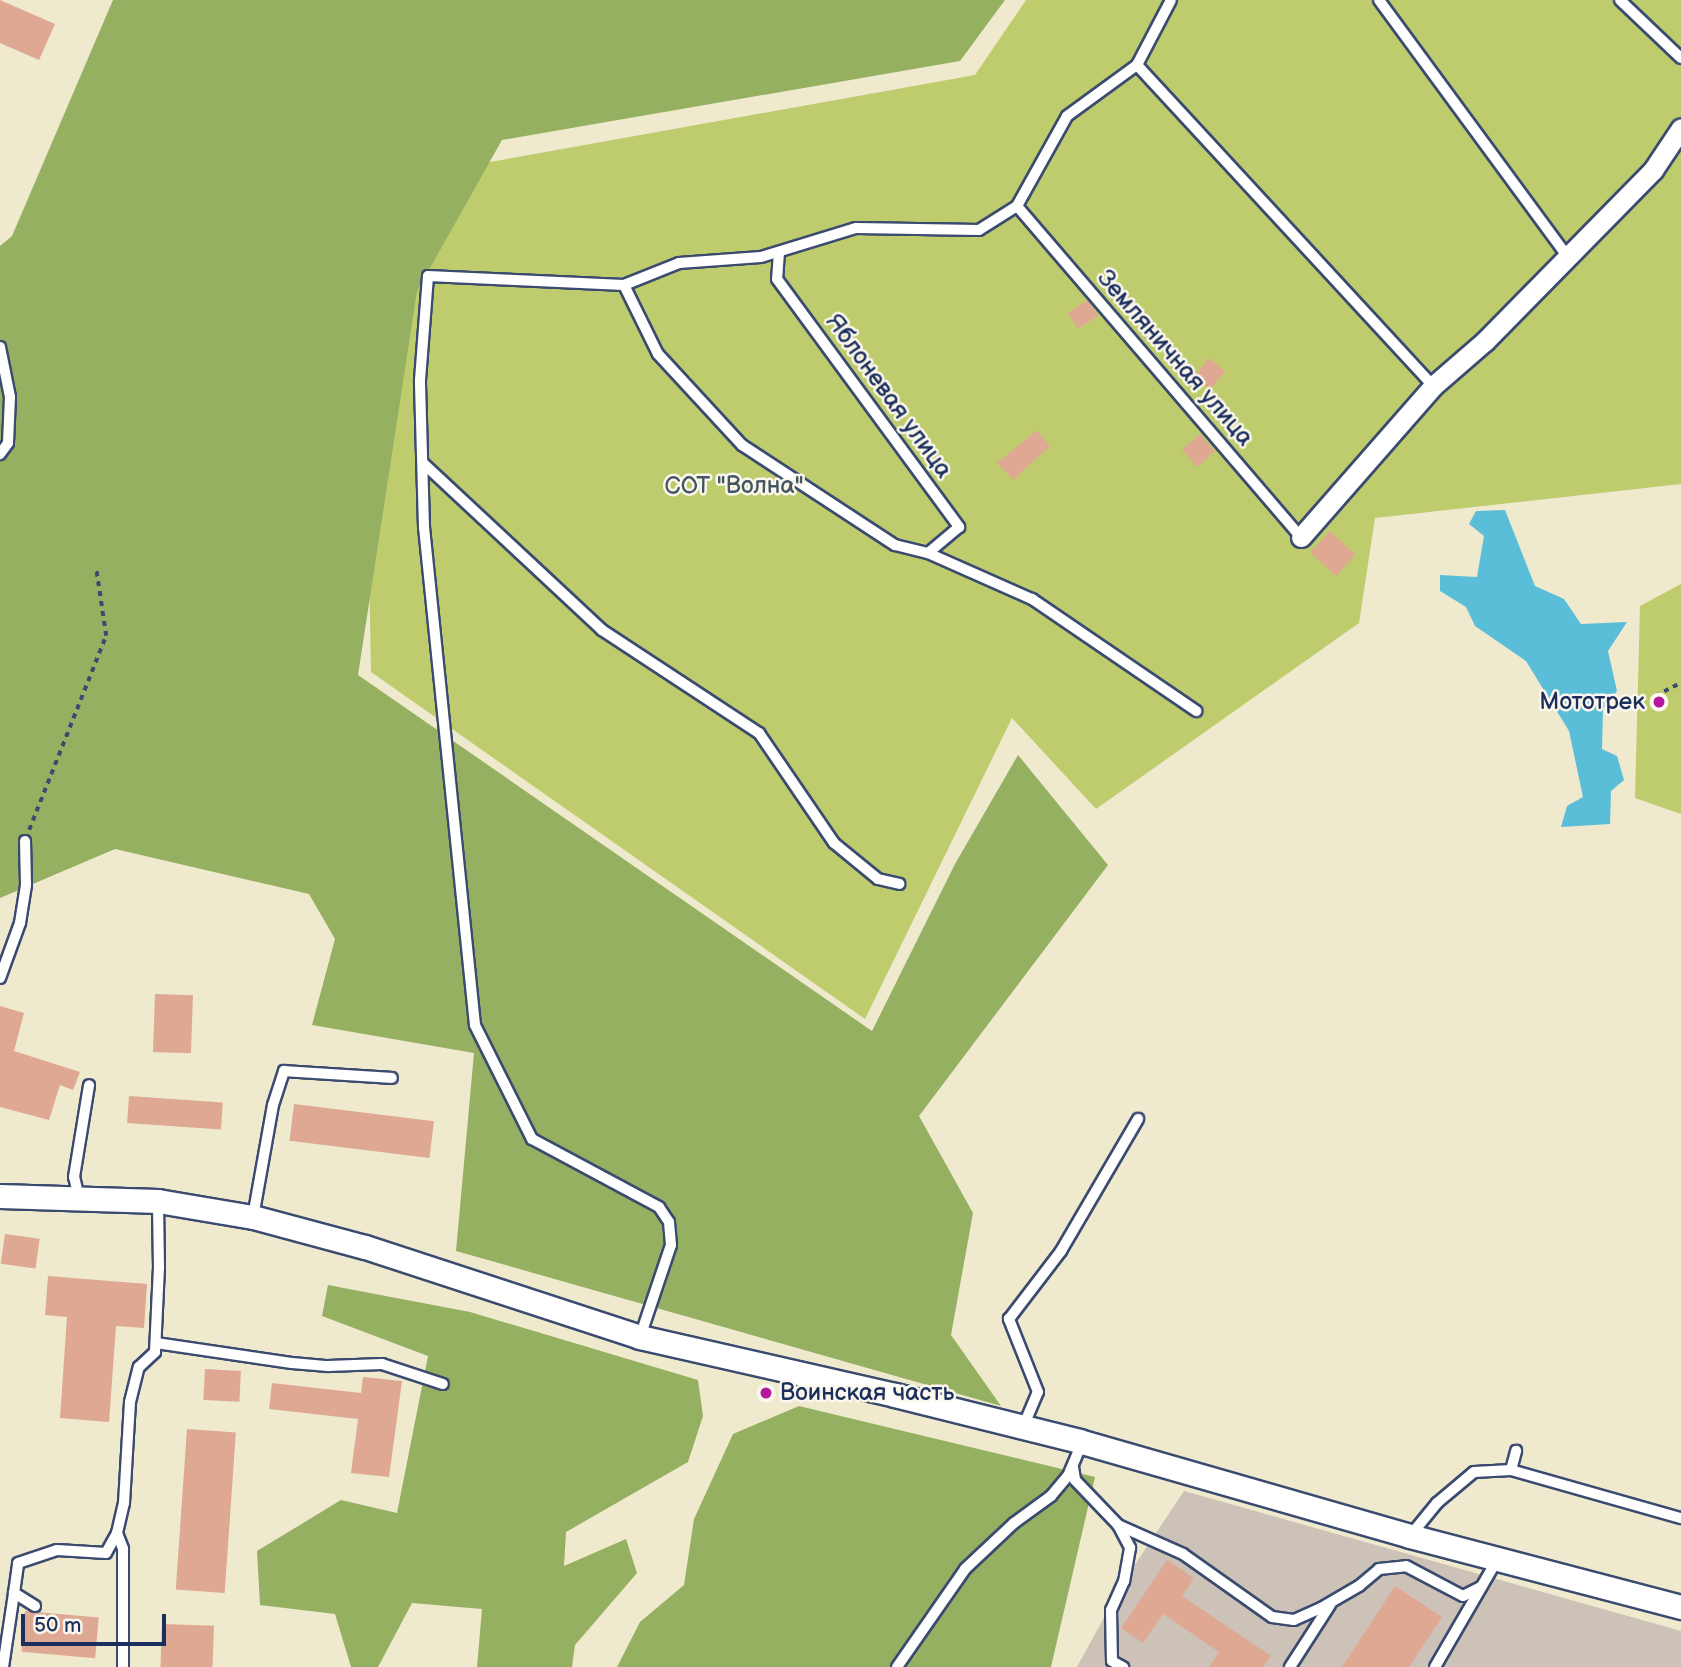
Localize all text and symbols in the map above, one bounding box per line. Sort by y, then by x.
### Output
street label: Земляничная улица [1091,264,1259,452]
street label: Яблоневая улица [820,308,958,484]
park label: СОТ "Волна" [664,472,804,500]
place label: Мототрек [1539,688,1645,716]
marker: Мототрек [1651,694,1667,710]
place label: Воинская часть [780,1379,954,1407]
marker: Воинская часть [758,1385,774,1401]
scale bar [24,1600,170,1644]
text: 50 m [34,1613,81,1638]

